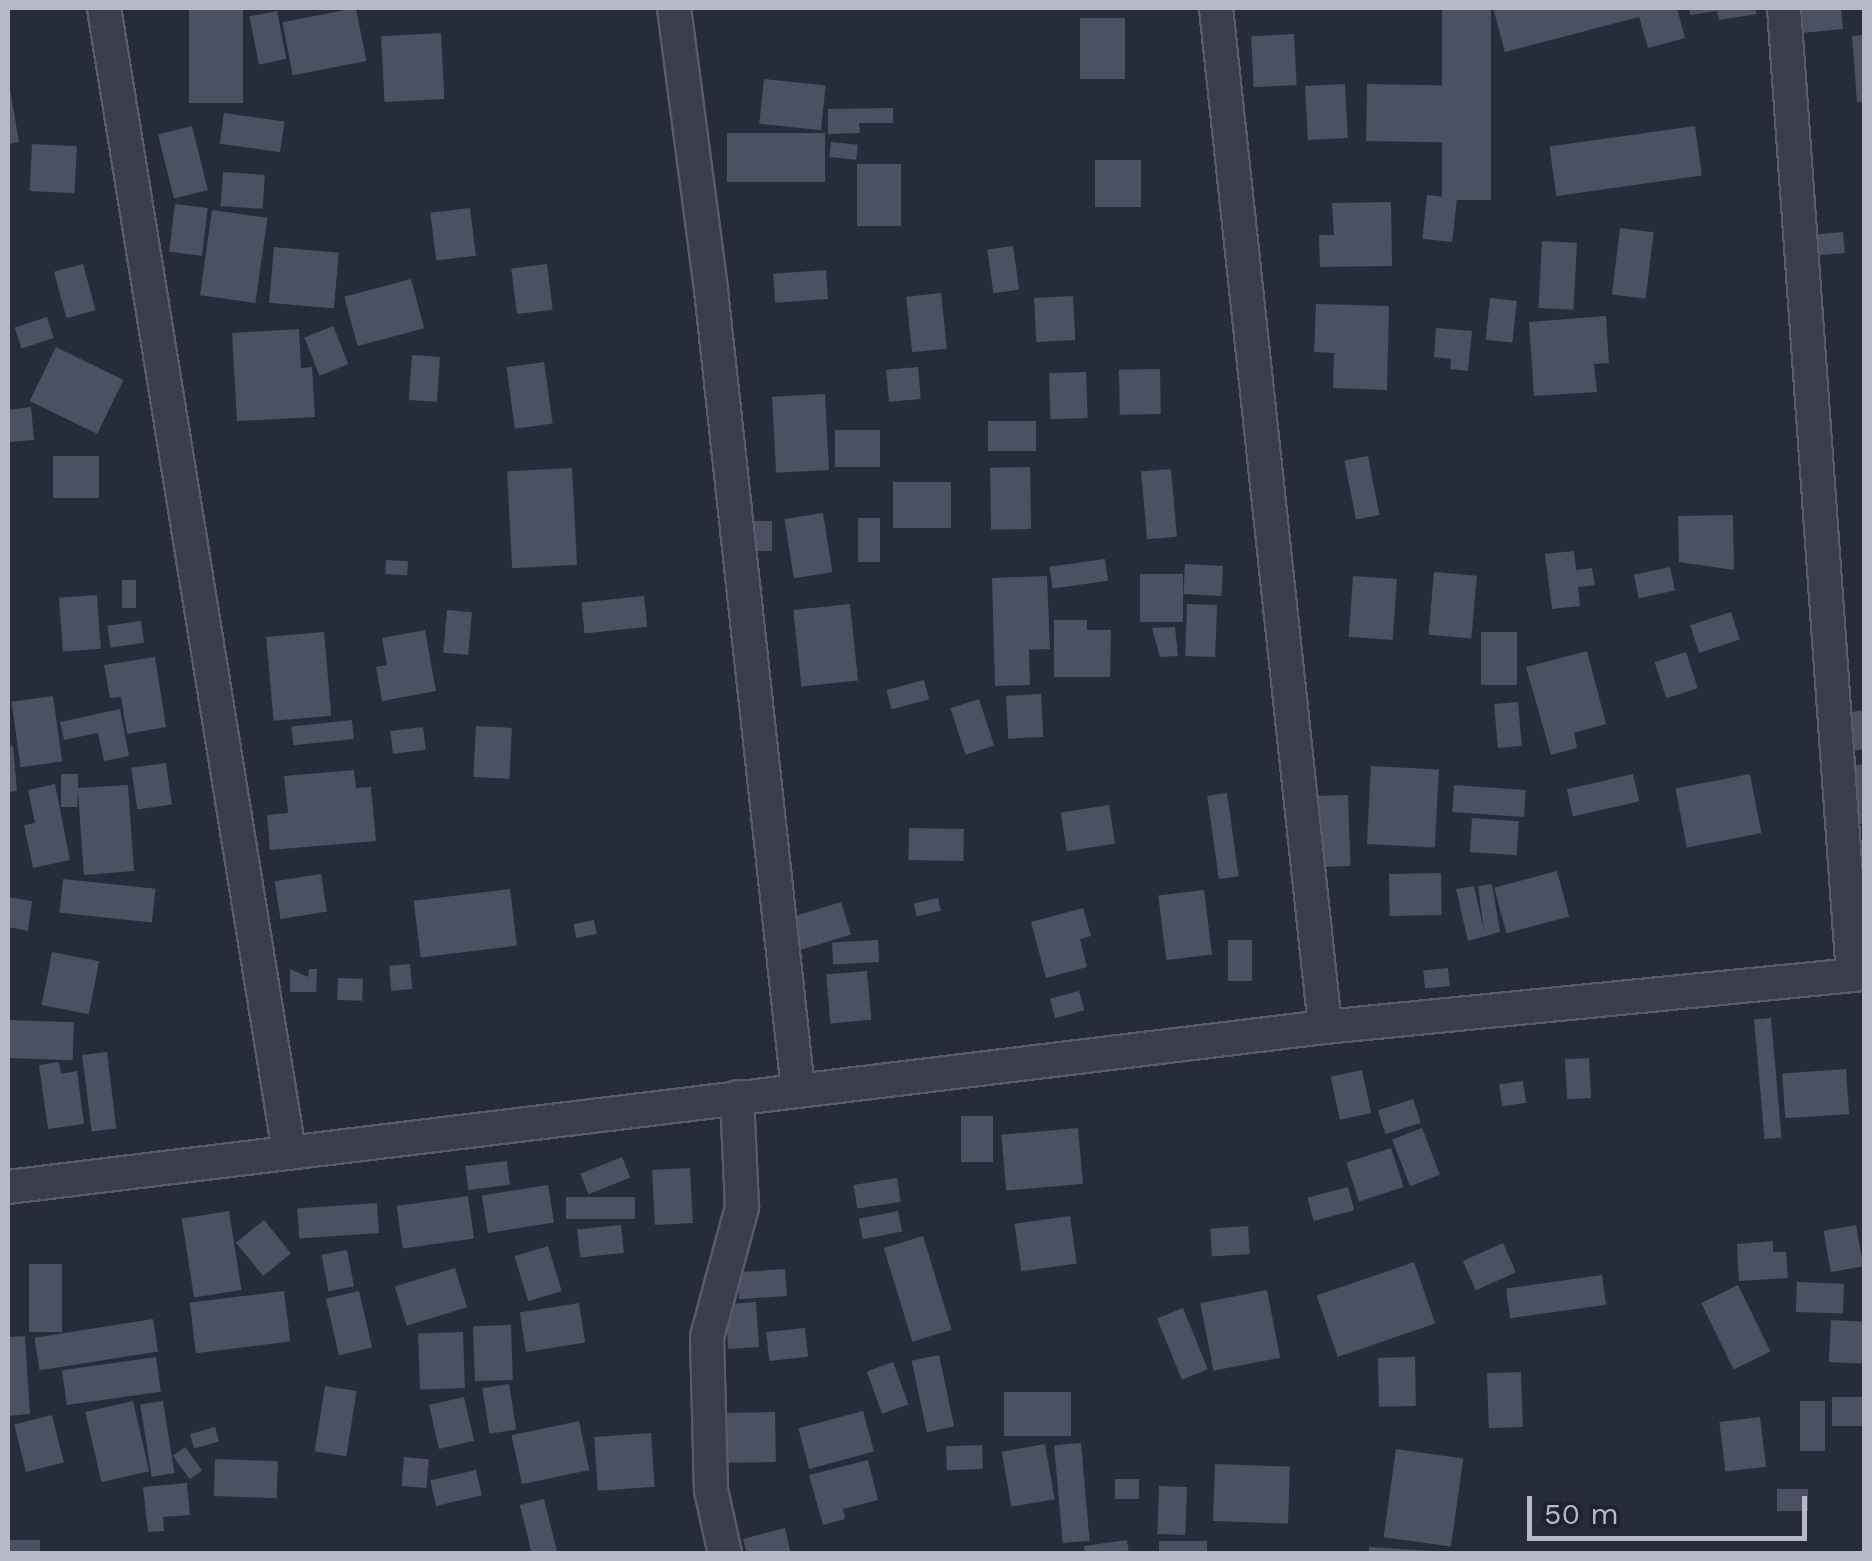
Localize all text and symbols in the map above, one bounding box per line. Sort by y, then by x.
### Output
scale bar [1532,1476,1812,1538]
text: 50 m [1544,1496,1619,1531]

